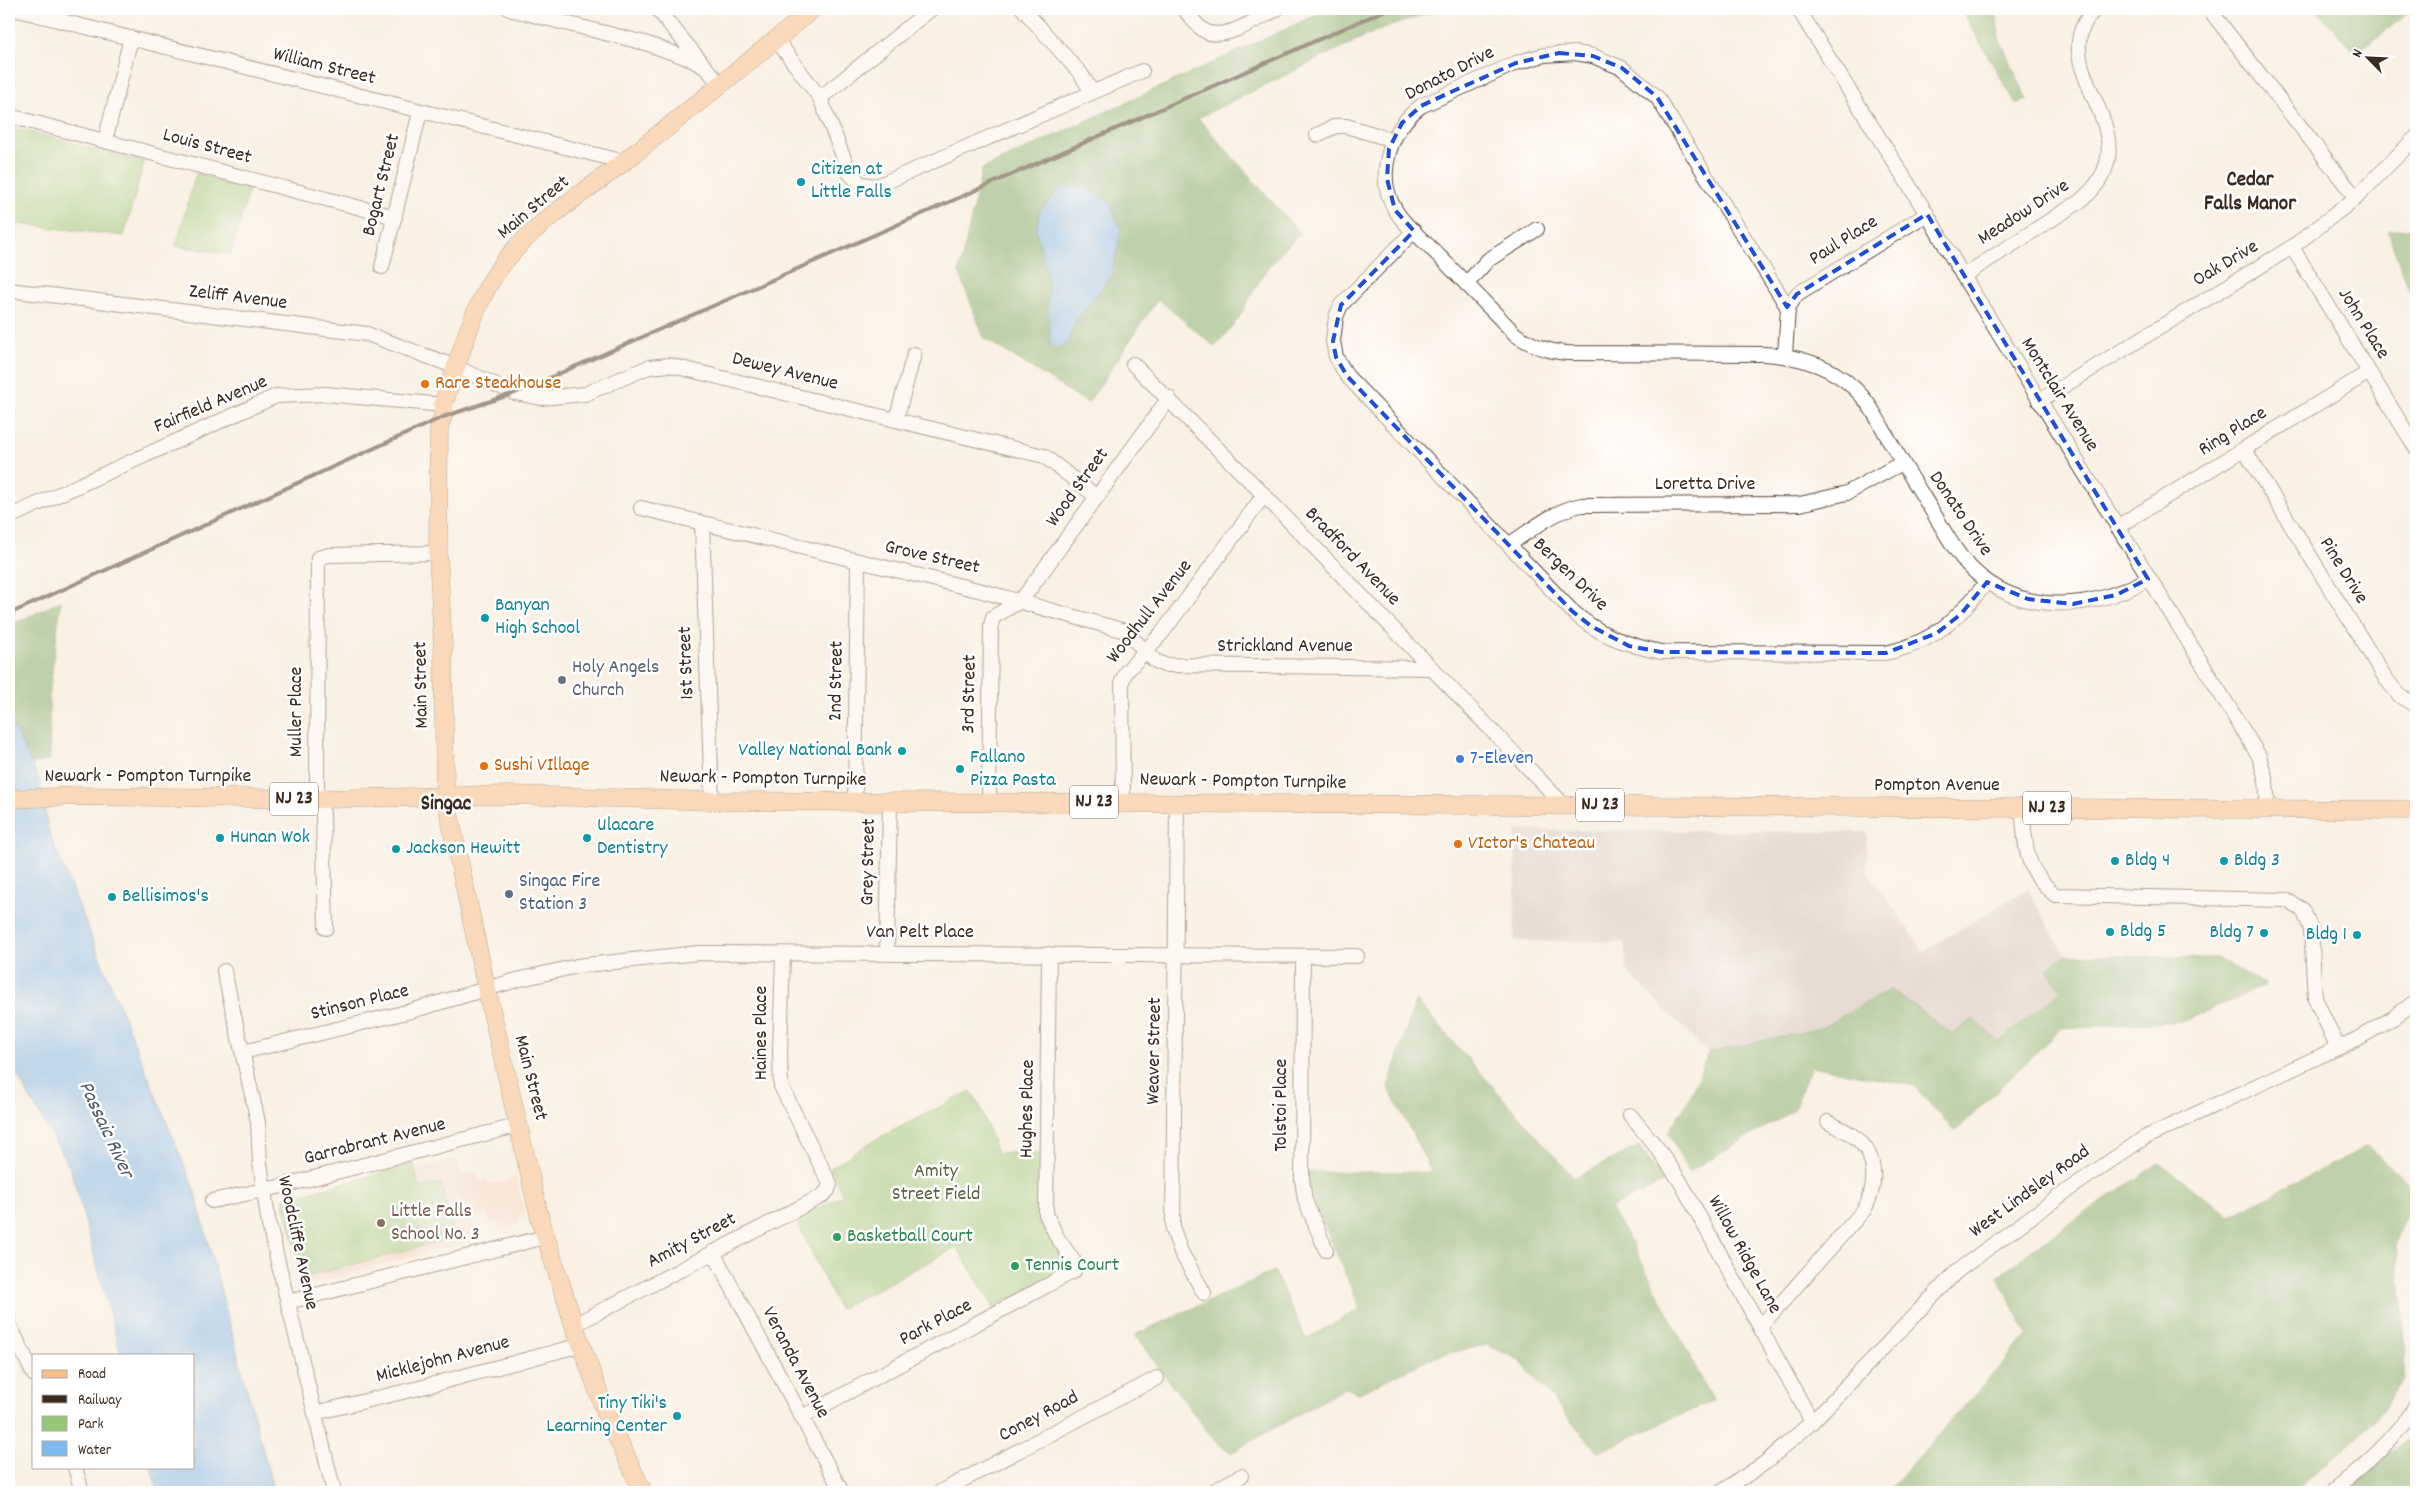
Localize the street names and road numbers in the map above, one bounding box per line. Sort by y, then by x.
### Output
street label: Donato Drive [1400,39,1500,109]
street label: William Street [270,41,378,93]
street label: Louis Street [159,122,255,172]
street label: Bogart Street [356,131,408,239]
street label: Main Street [492,169,576,247]
street label: Meadow Drive [1973,173,2075,253]
street label: Paul Place [1804,209,1884,273]
street label: Oak Drive [2188,233,2264,295]
street label: Zeliff Avenue [187,278,289,318]
street label: John Place [2330,283,2396,365]
street label: Montclair Avenue [2013,333,2105,458]
street label: Dewey Avenue [729,345,841,399]
street label: Fairfield Avenue [150,368,272,442]
street label: Ring Place [2193,400,2273,464]
street label: Wood Street [1040,443,1116,533]
street label: Donato Drive [1921,466,1999,562]
street label: Loretta Drive [1655,471,1755,499]
street label: Bradford Avenue [1298,501,1407,613]
street label: Bergen Drive [1526,532,1614,618]
street label: Pine Drive [2312,532,2375,610]
street label: Grove Street [882,533,982,583]
street label: Woodhull Avenue [1100,554,1200,670]
street label: 1st Street [672,626,702,700]
street label: Strickland Avenue [1217,633,1353,661]
street label: 2nd Street [822,640,852,722]
street label: Main Street [407,641,437,729]
street label: 3rd Street [955,654,985,734]
street label: Muller Place [283,666,311,757]
street label: Newark - Pompton Turnpike [45,763,252,791]
street label: Newark - Pompton Turnpike [659,763,867,795]
street label: Newark - Pompton Turnpike [1139,766,1347,798]
street label: Pompton Avenue [1874,772,2000,800]
road number: NJ 23 [270,782,318,816]
road number: NJ 23 [1070,786,1118,819]
road number: NJ 23 [1576,788,1624,822]
road number: NJ 23 [2023,791,2071,824]
street label: Grey Street [854,818,884,906]
street label: Van Pelt Place [866,919,974,947]
street label: Stinson Place [308,977,412,1029]
street label: Haines Place [748,986,776,1080]
street label: Weaver Street [1140,997,1170,1105]
street label: Main Street [506,1032,554,1124]
street label: Tolstoi Place [1268,1058,1296,1151]
street label: Hughes Place [1013,1059,1043,1159]
street label: Garrabrant Avenue [301,1111,449,1173]
street label: West Lindsley Road [1964,1139,2096,1245]
street label: Woodcliffe Avenue [269,1173,325,1313]
street label: Willow Ridge Lane [1700,1191,1788,1319]
street label: Amity Street [643,1206,741,1276]
street label: Park Place [895,1292,977,1354]
street label: Veranda Avenue [754,1302,836,1424]
street label: Micklejohn Avenue [373,1329,513,1391]
street label: Coney Road [994,1384,1084,1450]

